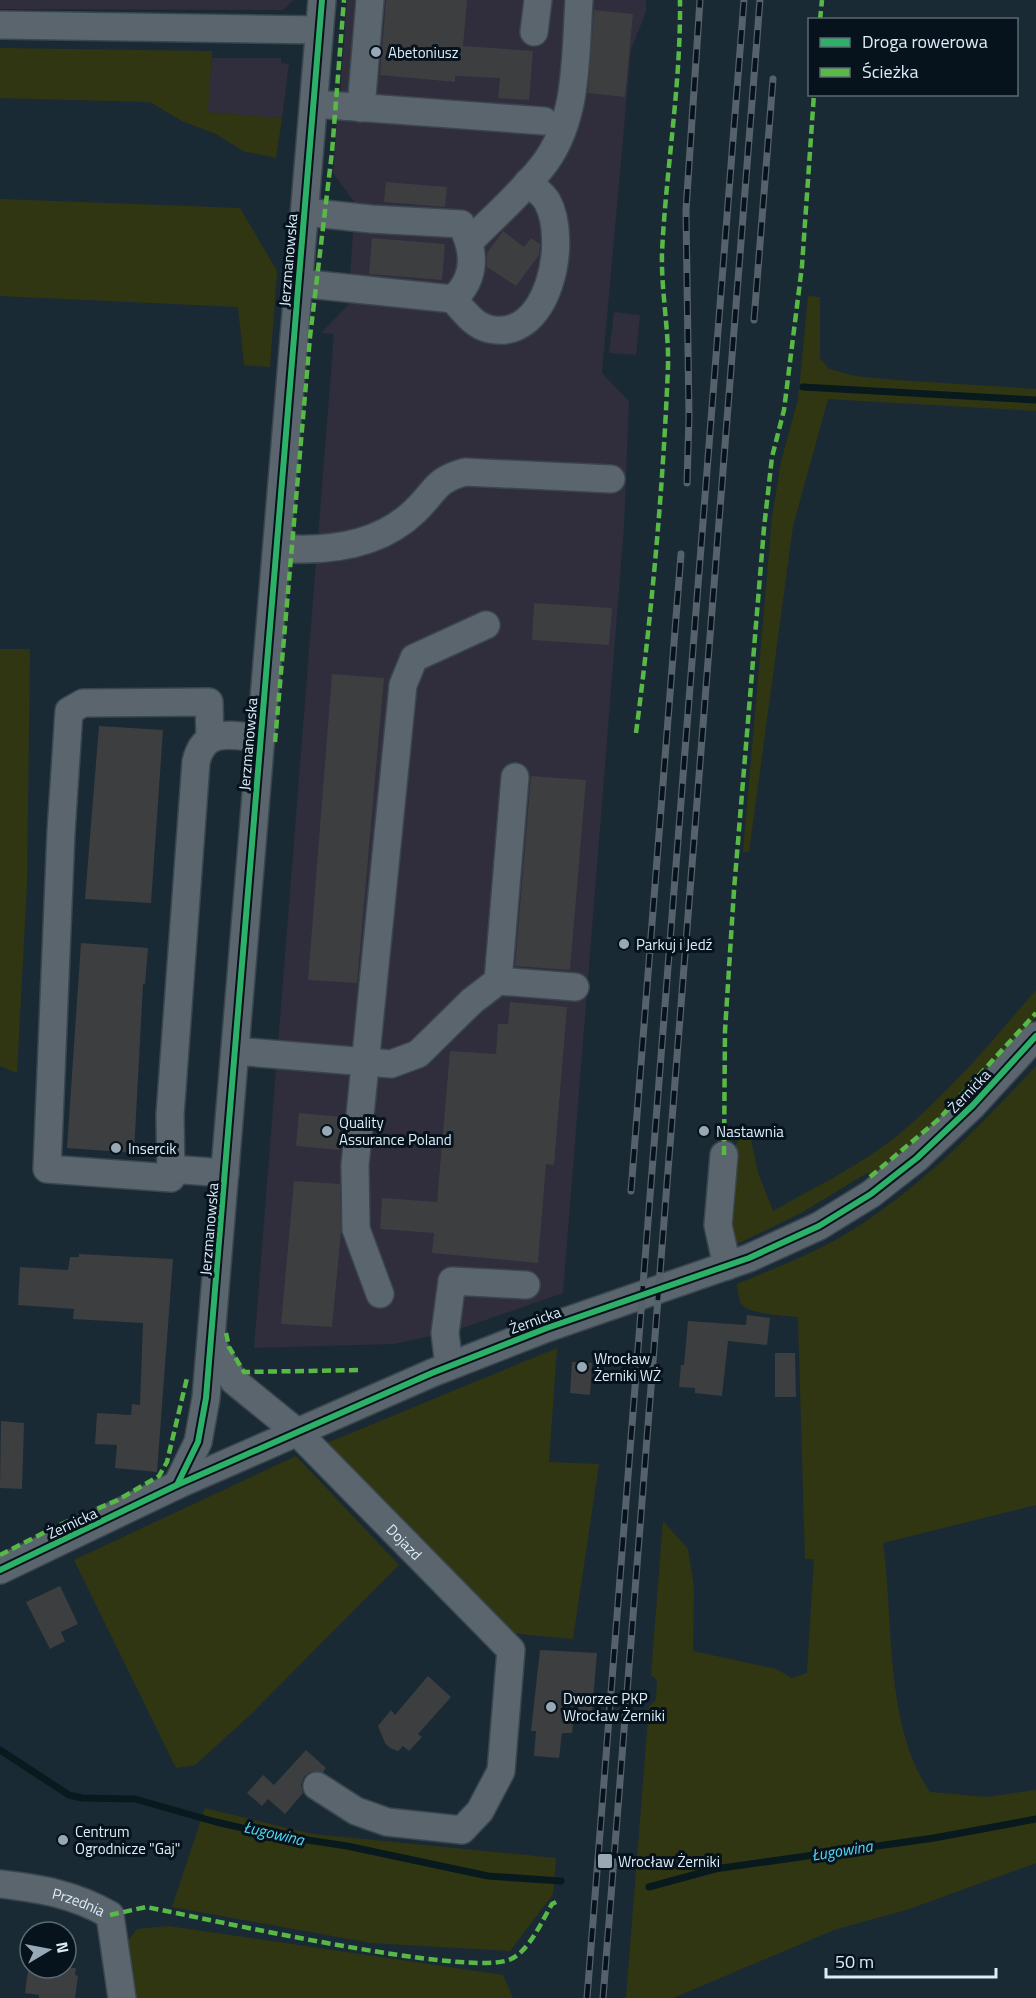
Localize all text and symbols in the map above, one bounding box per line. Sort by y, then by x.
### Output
legend [808,18,1018,96]
text: Droga rowerowa [862,28,988,55]
place label: Abetoniusz [388,41,459,64]
marker: Abetoniusz [369,45,383,59]
text: Ścieżka [862,58,918,85]
street label: Jerzmanowska [272,212,304,307]
street label: Jerzmanowska [232,696,264,791]
place label: Parkuj i Jedź [636,933,713,956]
marker: Parkuj i Jedź [617,937,631,951]
street label: Żernicka [942,1064,996,1118]
place label: Quality Assurance Poland [339,1111,452,1151]
place label: Nastawnia [716,1120,784,1143]
marker: Quality Assurance Poland [320,1124,334,1138]
marker: Nastawnia [697,1124,711,1138]
place label: Insercik [128,1137,176,1160]
marker: Insercik [109,1141,123,1155]
street label: Jerzmanowska [193,1181,225,1276]
street label: Żernicka [506,1300,564,1340]
place label: Wrocław Żerniki WŻ [594,1347,661,1387]
marker: Wrocław Żerniki WŻ [575,1360,589,1374]
street label: Żernicka [43,1501,101,1545]
street label: Dojazd [381,1518,428,1565]
place label: Dworzec PKP Wrocław Żerniki [563,1687,665,1727]
marker: Dworzec PKP Wrocław Żerniki [544,1700,558,1714]
water label: Ługowina [242,1814,307,1852]
place label: Centrum Ogrodnicze "Gaj" [75,1820,180,1860]
marker: Centrum Ogrodnicze "Gaj" [56,1833,70,1847]
water label: Ługowina [810,1833,875,1867]
place label: Wrocław Żerniki [618,1850,720,1873]
marker: Wrocław Żerniki [596,1852,614,1870]
street label: Przednia [50,1881,110,1922]
north arrow [18,1920,78,1980]
text: N [50,1940,76,1955]
scale bar [826,1941,996,1979]
text: 50 m [835,1948,874,1975]

